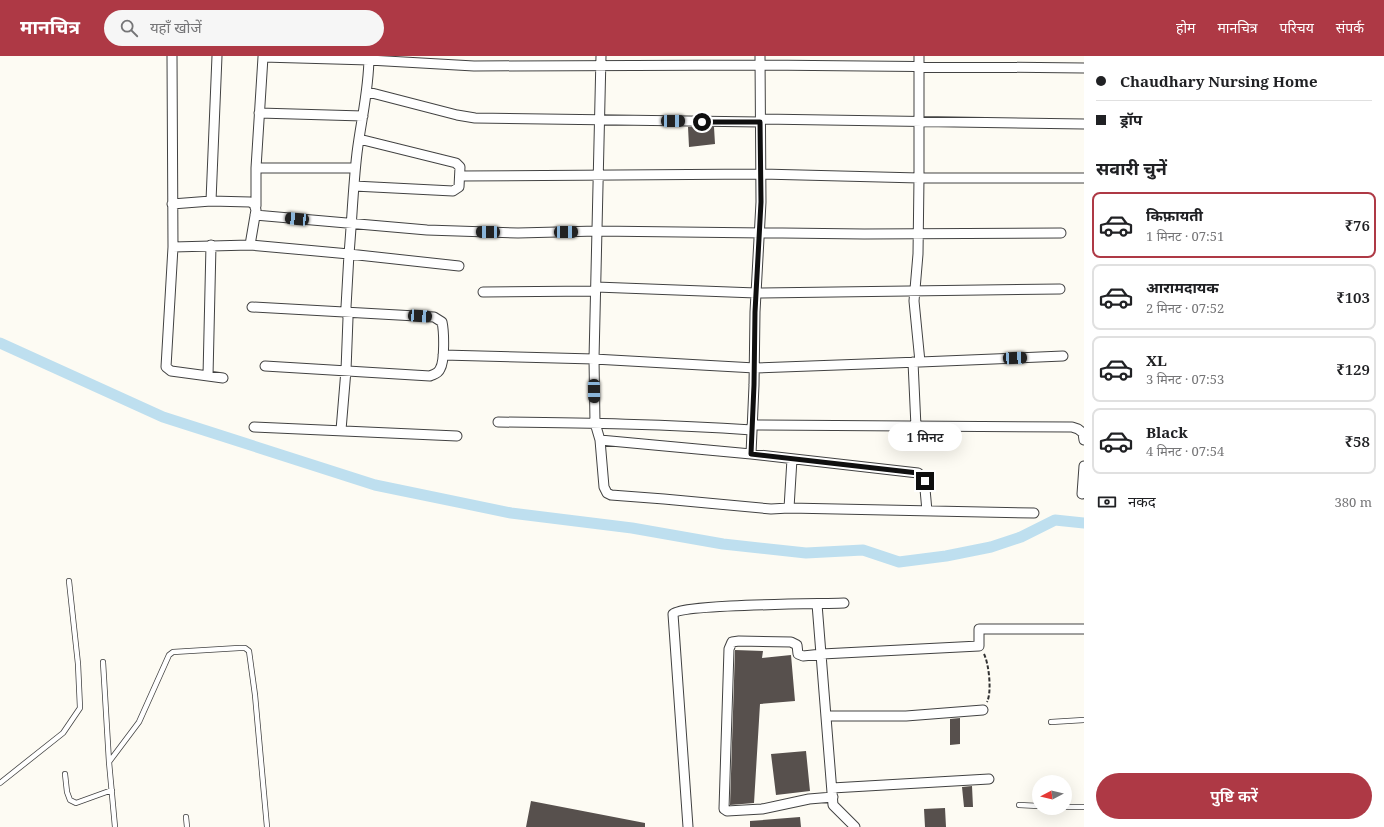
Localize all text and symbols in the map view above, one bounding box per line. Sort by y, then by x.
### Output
search box [104,10,384,46]
text: मानचित्र [20,14,80,40]
icon: search [118,17,140,39]
text: यहाँ खोजें [150,17,202,37]
text: होम [1176,18,1195,37]
text: मानचित्र [1217,18,1258,37]
text: परिचय [1280,18,1314,37]
text: संपर्क [1336,18,1364,37]
text: Chaudhary Nursing Home [1120,71,1318,91]
text: ड्रॉप [1120,109,1142,129]
route start [693,113,711,131]
car [661,115,685,127]
text: सवारी चुनें [1096,156,1167,180]
text: किफ़ायती [1146,205,1203,225]
icon: car [1098,207,1134,243]
car [284,212,310,226]
text: ₹76 [1345,215,1370,235]
car [476,226,500,238]
car [554,226,578,238]
text: 1 मिनट · 07:51 [1146,227,1224,245]
text: आरामदायक [1146,277,1219,297]
icon: car [1098,279,1134,315]
text: ₹103 [1336,287,1370,307]
text: 2 मिनट · 07:52 [1146,299,1224,317]
car [408,309,432,323]
text: XL [1146,350,1167,370]
car [1003,351,1027,365]
icon: car [1098,351,1134,387]
text: ₹129 [1336,359,1370,379]
text: 3 मिनट · 07:53 [1146,370,1224,388]
car [588,379,600,403]
text: Black [1146,422,1188,442]
callout: 1 मिनट [888,423,962,451]
icon: car [1098,423,1134,459]
text: 1 मिनट [906,428,944,446]
text: ₹58 [1345,431,1370,451]
text: 4 मिनट · 07:54 [1146,442,1224,460]
route end [916,472,934,490]
icon: cash [1096,491,1118,513]
text: नकद [1128,491,1156,511]
text: 380 m [1335,493,1372,511]
button: पुष्टि करें [1096,773,1372,819]
north arrow [1032,775,1072,815]
map controls [1032,775,1072,815]

